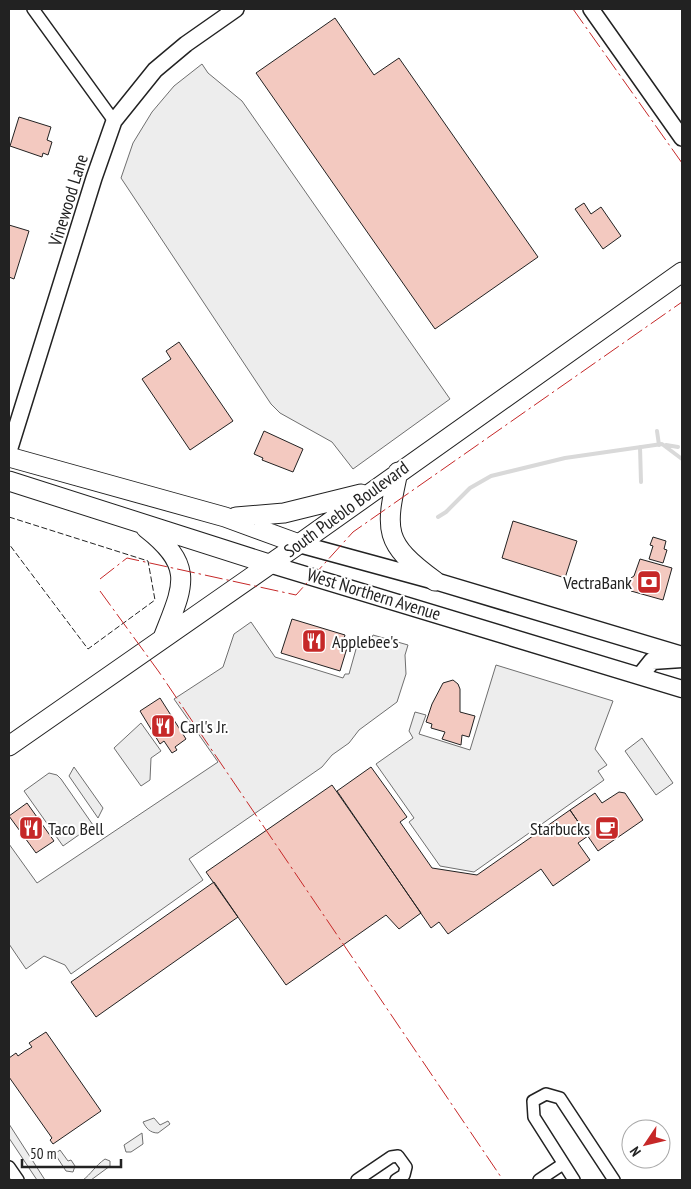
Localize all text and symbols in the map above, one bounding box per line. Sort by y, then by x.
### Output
street label: Vinewood Lane [43,151,93,250]
street label: South Pueblo Boulevard [279,456,413,562]
street label: West Northern Avenue [304,563,444,625]
bank icon: VectraBank [636,569,662,595]
place label: VectraBank [562,571,632,594]
restaurant icon: Applebee's [301,628,327,654]
place label: Applebee's [332,630,399,653]
restaurant icon: Carl's Jr. [150,713,176,739]
place label: Carl's Jr. [180,715,228,738]
restaurant icon: Taco Bell [18,815,44,841]
cafe icon: Starbucks [594,815,620,841]
place label: Taco Bell [48,817,105,840]
place label: Starbucks [530,817,590,840]
north arrow [621,1119,671,1169]
scale bar [22,1136,121,1168]
text: N [626,1143,645,1160]
text: 50 m [30,1144,56,1163]

